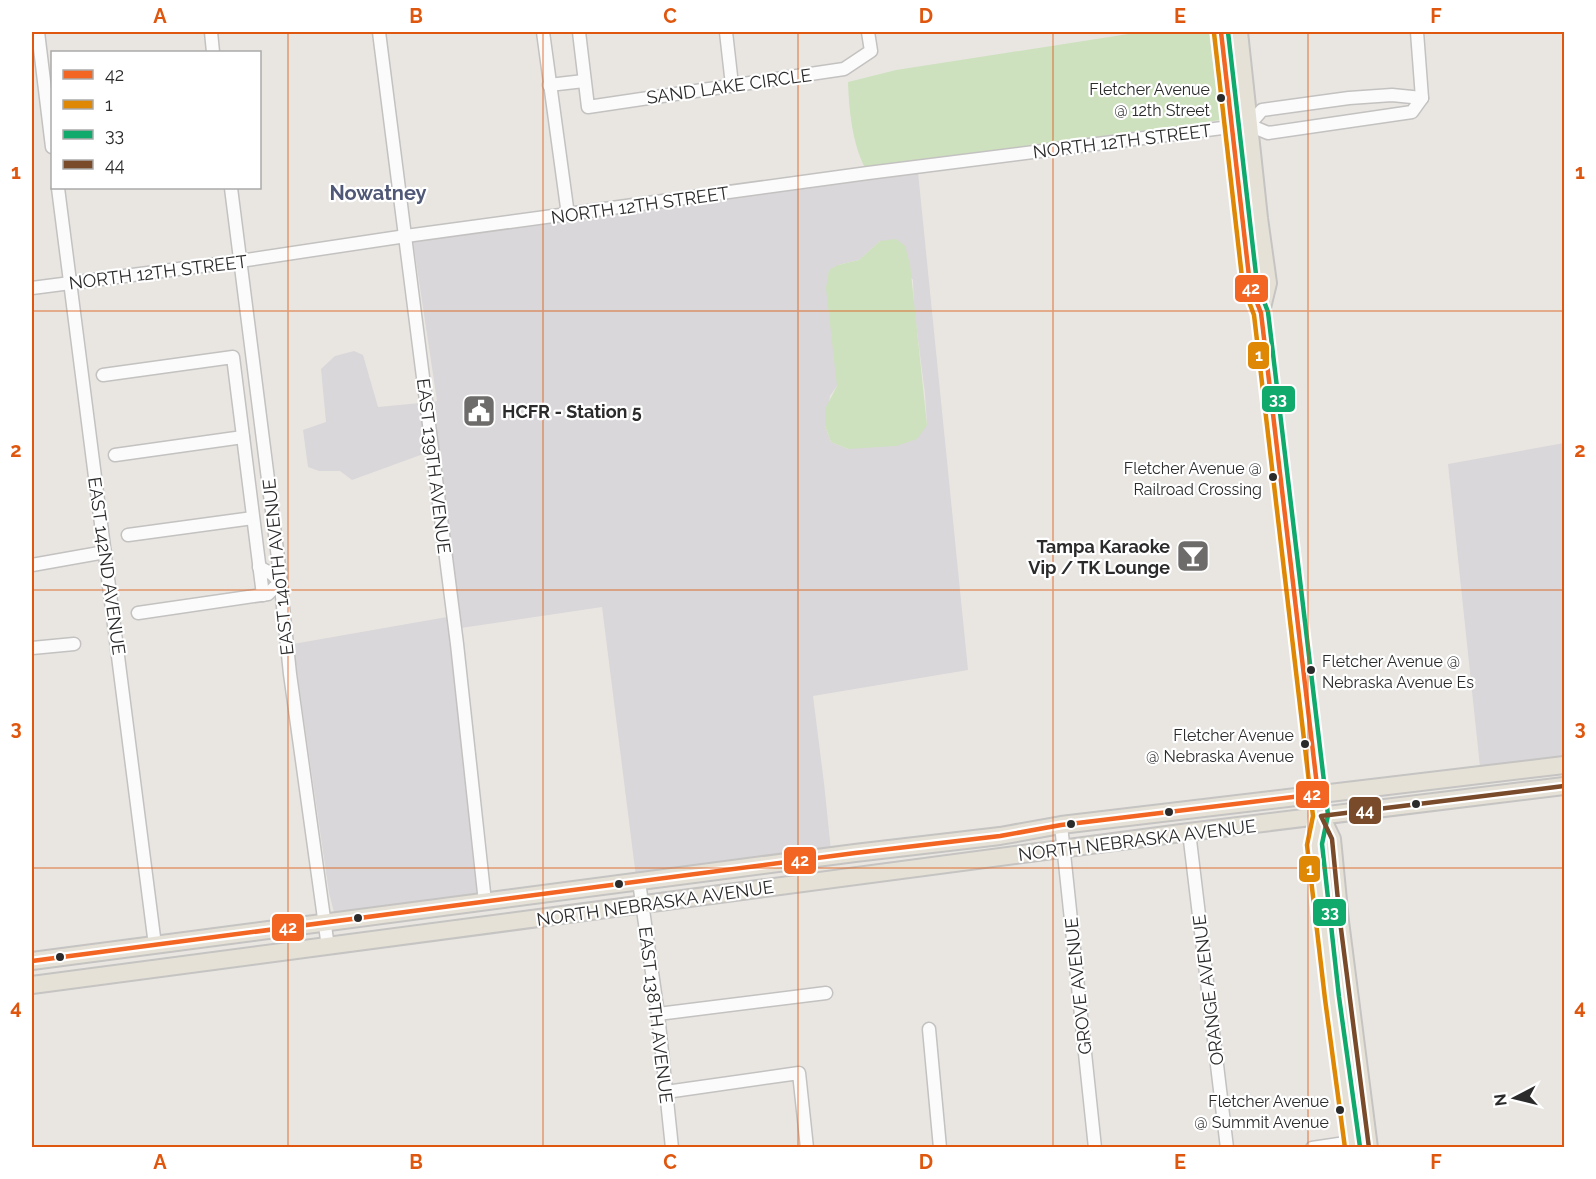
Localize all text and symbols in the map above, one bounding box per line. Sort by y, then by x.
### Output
text: A [153,4,167,28]
text: B [409,4,423,28]
text: C [663,4,677,28]
text: D [919,4,933,28]
text: E [1174,4,1186,28]
text: F [1430,4,1442,28]
legend [51,51,261,189]
text: 42 [105,64,124,85]
street label: SAND LAKE CIRCLE [645,64,813,108]
place label: Fletcher Avenue @ 12th Street [1089,80,1211,120]
marker: Fletcher Avenue @ 12th Street [1215,92,1227,104]
text: 1 [105,94,113,115]
street label: NORTH 12TH STREET [1032,120,1212,162]
text: 33 [105,124,124,145]
text: 44 [105,154,125,175]
text: 1 [11,160,21,184]
text: 1 [1575,160,1585,184]
district label: Nowatney [329,181,427,205]
street label: NORTH 12TH STREET [550,182,730,228]
street label: NORTH 12TH STREET [68,251,248,293]
line badge: 42 [1234,274,1269,303]
text: 42 [1242,279,1260,298]
line badge: 1 [1247,341,1270,370]
text: 1 [1255,346,1263,365]
street label: EAST 139TH AVENUE [413,377,455,555]
line badge: 33 [1261,385,1296,413]
text: 33 [1269,390,1287,409]
public building icon: HCFR - Station 5 [461,393,497,429]
place label: HCFR - Station 5 [502,401,642,422]
text: 2 [10,438,22,462]
text: 2 [1574,438,1586,462]
place label: Fletcher Avenue @ Railroad Crossing [1124,459,1262,499]
marker: Fletcher Avenue @ Railroad Crossing [1267,471,1279,483]
street label: EAST 142ND AVENUE [84,476,130,656]
street label: EAST 140TH AVENUE [258,478,298,656]
place label: Tampa Karaoke Vip / TK Lounge [1028,536,1170,578]
bar icon: Tampa Karaoke Vip / TK Lounge [1175,538,1211,574]
place label: Fletcher Avenue @ Nebraska Avenue Es [1322,652,1474,692]
marker: Fletcher Avenue @ Nebraska Avenue Es [1305,664,1317,676]
text: 3 [10,716,22,740]
text: 3 [1574,716,1586,740]
place label: Fletcher Avenue @ Nebraska Avenue [1146,726,1294,766]
marker: Fletcher Avenue @ Nebraska Avenue [1299,738,1311,750]
line badge: 42 [1295,780,1330,809]
text: 42 [1303,785,1321,804]
line badge: 44 [1348,796,1382,825]
unlabelled marker [1410,798,1422,810]
text: 44 [1356,801,1374,820]
unlabelled marker [1163,806,1175,818]
street label: NORTH NEBRASKA AVENUE [1017,815,1257,865]
unlabelled marker [1065,818,1077,830]
line badge: 42 [783,846,817,875]
text: 42 [791,851,809,870]
line badge: 1 [1298,855,1321,883]
text: 1 [1306,860,1314,879]
street label: NORTH NEBRASKA AVENUE [535,876,775,930]
unlabelled marker [613,878,625,890]
line badge: 33 [1312,898,1347,927]
text: 33 [1321,903,1339,922]
unlabelled marker [352,912,364,924]
line badge: 42 [271,913,305,942]
street label: ORANGE AVENUE [1188,913,1228,1067]
street label: GROVE AVENUE [1060,916,1096,1056]
text: 42 [279,918,297,937]
street label: EAST 138TH AVENUE [635,925,677,1105]
unlabelled marker [54,951,66,963]
text: 4 [10,995,22,1019]
text: 4 [1574,995,1586,1019]
north arrow [1485,1068,1545,1128]
place label: Fletcher Avenue @ Summit Avenue [1194,1092,1329,1132]
text: N [1490,1093,1511,1107]
marker: Fletcher Avenue @ Summit Avenue [1334,1104,1346,1116]
text: A [153,1150,167,1174]
text: B [409,1150,423,1174]
text: C [663,1150,677,1174]
text: D [919,1150,933,1174]
text: E [1174,1150,1186,1174]
text: F [1430,1150,1442,1174]

